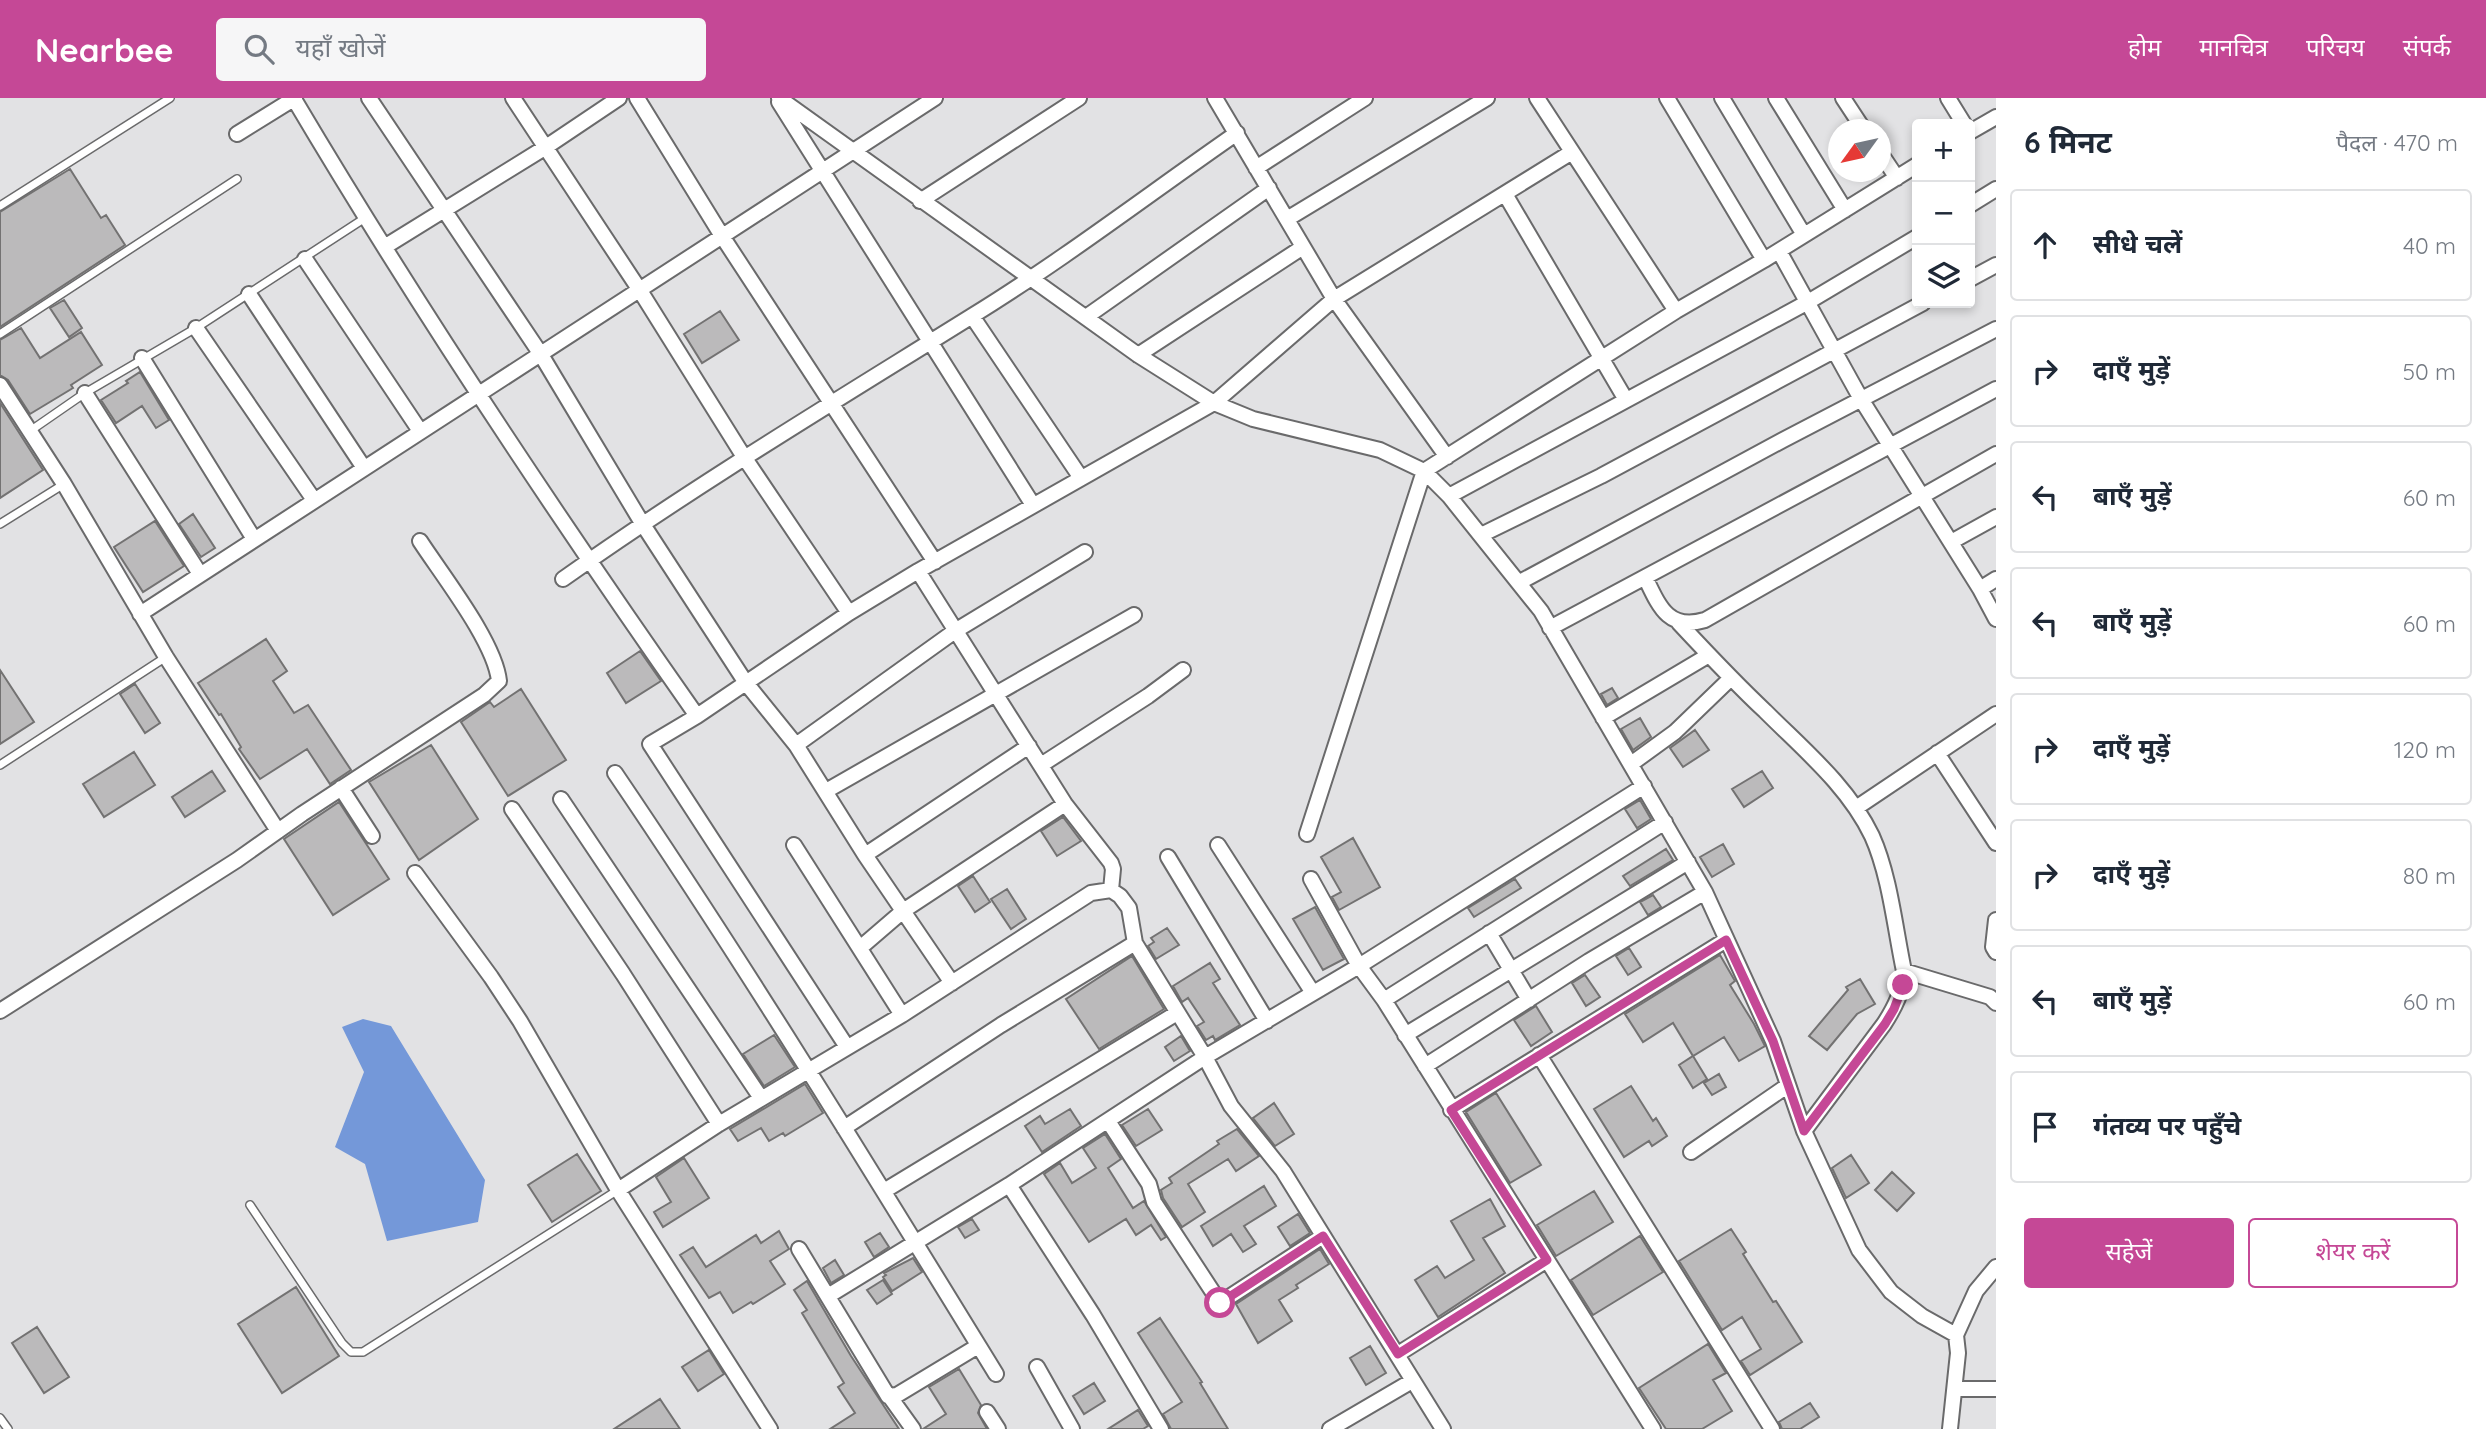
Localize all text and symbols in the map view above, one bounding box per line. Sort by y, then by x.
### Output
search box [216,18,706,81]
text: Nearbee [35,29,174,70]
icon: search [240,30,278,68]
text: यहाँ खोजें [296,31,386,64]
text: होम [2128,32,2161,62]
text: मानचित्र [2199,32,2268,62]
text: परिचय [2306,32,2365,62]
text: संपर्क [2403,32,2451,62]
north arrow [1828,119,1891,182]
map controls [1912,119,1975,308]
button: + [1912,119,1975,182]
text: 6 मिनट [2024,123,2112,161]
text: पैदल · 470 m [2336,128,2458,157]
button: − [1912,182,1975,245]
icon: ahead [2026,226,2064,264]
text: सीधे चलें [2093,227,2182,260]
text: 40 m [2403,231,2456,260]
button: layers [1912,245,1975,308]
icon: right [2026,352,2064,390]
text: दाएँ मुड़ें [2093,353,2170,386]
text: 50 m [2403,357,2456,386]
icon: left [2026,478,2064,516]
text: बाएँ मुड़ें [2093,479,2172,512]
text: 60 m [2403,483,2456,512]
icon: left [2026,604,2064,642]
text: बाएँ मुड़ें [2093,605,2172,638]
text: 60 m [2403,609,2456,638]
icon: right [2026,730,2064,768]
text: दाएँ मुड़ें [2093,731,2170,764]
text: 120 m [2394,735,2456,764]
icon: right [2026,856,2064,894]
text: दाएँ मुड़ें [2093,857,2170,890]
text: 80 m [2403,861,2456,890]
route end [1887,969,1918,1000]
icon: left [2026,982,2064,1020]
text: बाएँ मुड़ें [2093,983,2172,1016]
text: 60 m [2403,987,2456,1016]
icon: arrive [2026,1108,2064,1146]
text: गंतव्य पर पहुँचे [2093,1109,2241,1142]
button: सहेजें [2024,1218,2234,1288]
button: शेयर करें [2248,1218,2458,1288]
route start [1204,1287,1235,1318]

